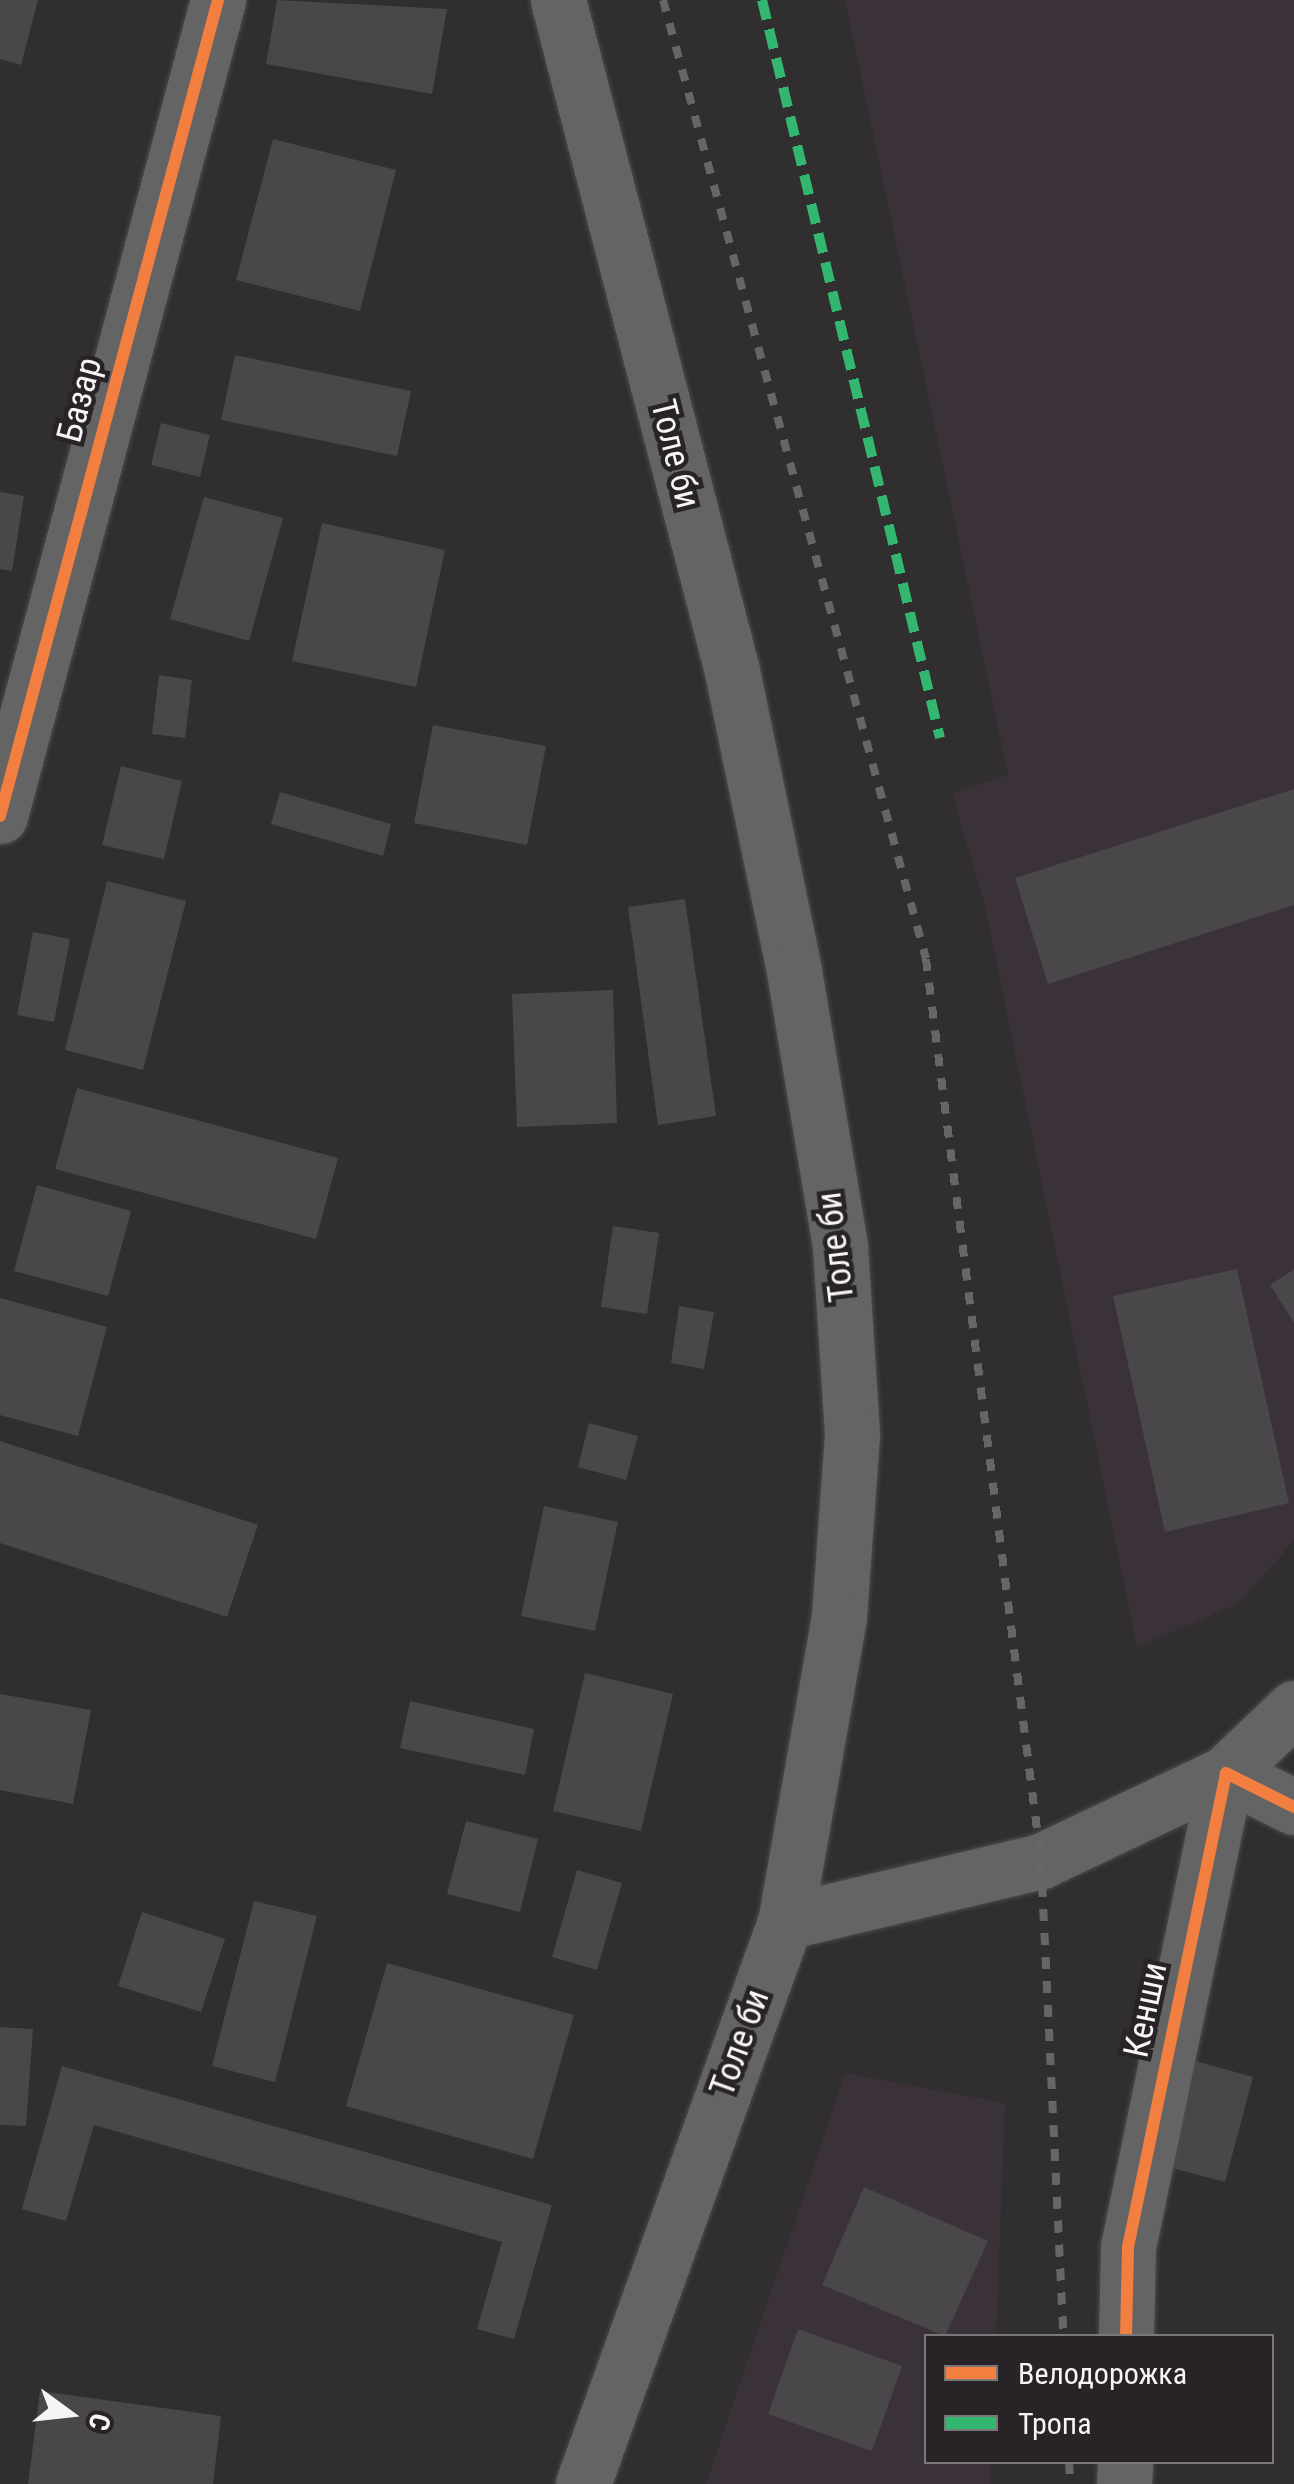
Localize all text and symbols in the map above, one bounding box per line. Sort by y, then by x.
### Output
street label: Базар [49,353,111,447]
street label: Толе би [641,395,709,513]
street label: Толе би [808,1190,864,1304]
street label: Кенши [1115,1959,1177,2061]
street label: Толе би [701,1984,779,2102]
legend [924,2334,1274,2464]
text: Велодорожка [1018,2356,1187,2391]
north arrow [20,2364,120,2464]
text: Тропа [1018,2406,1092,2441]
text: С [81,2410,117,2434]

